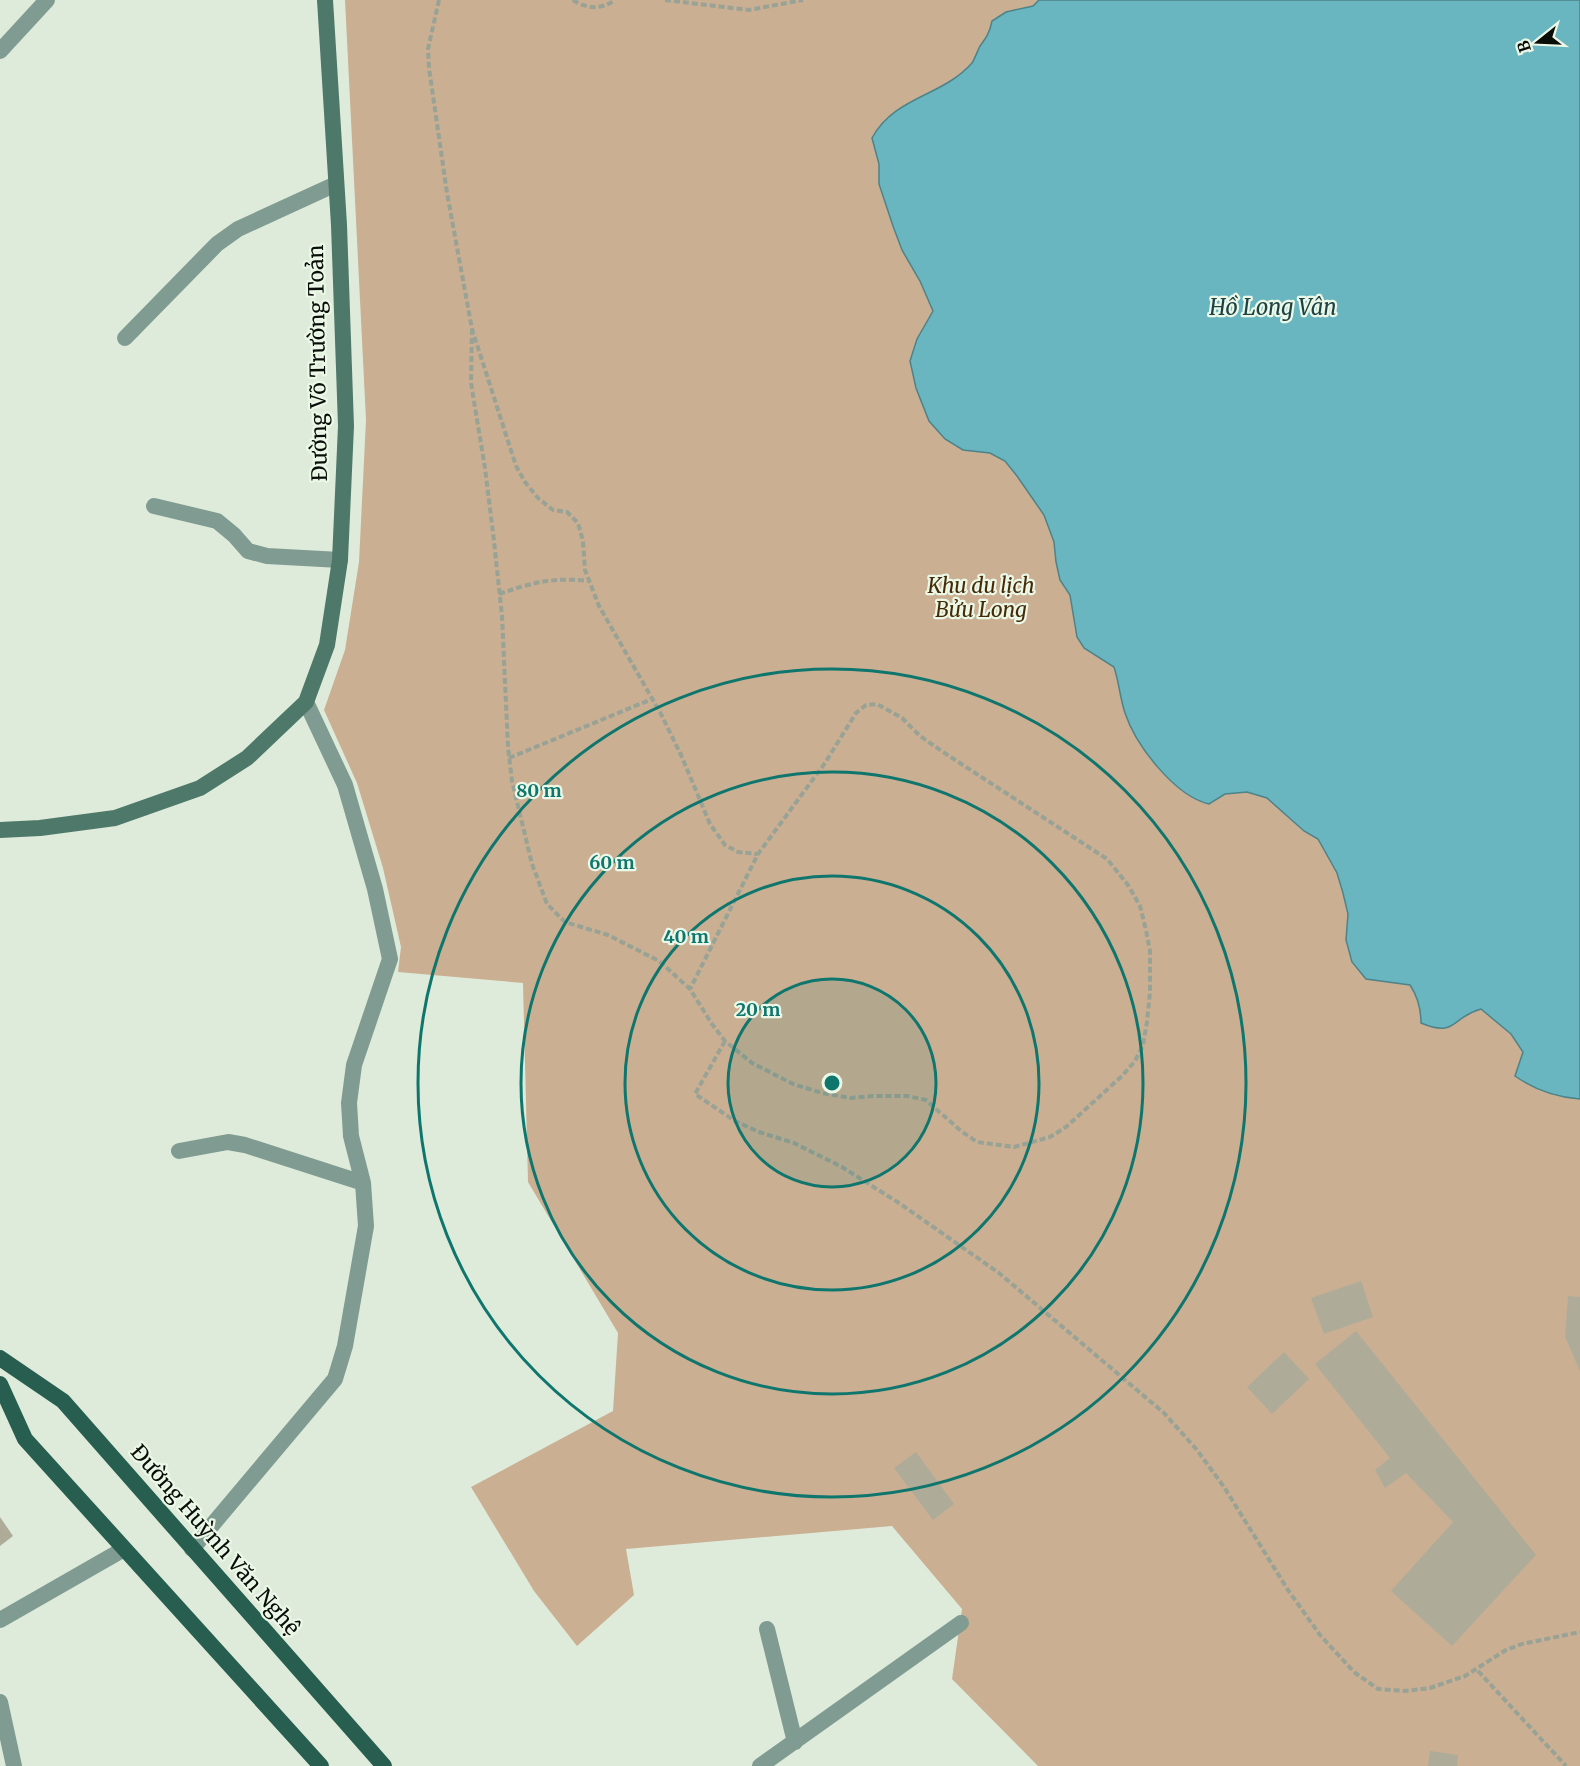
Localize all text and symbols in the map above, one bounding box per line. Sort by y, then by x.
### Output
north arrow [1508,12,1568,72]
text: B [1512,38,1535,55]
street label: Đường Võ Trường Toản [302,244,333,482]
water label: Hồ Long Vân [1208,293,1337,321]
park label: Khu du lịch Bửu Long [926,572,1035,623]
text: 80 m [516,779,562,802]
text: 60 m [589,851,635,874]
text: 40 m [663,925,709,948]
text: 20 m [736,998,780,1021]
centre of rings [822,1073,842,1093]
street label: Đường Huỳnh Văn Nghệ [125,1439,306,1641]

